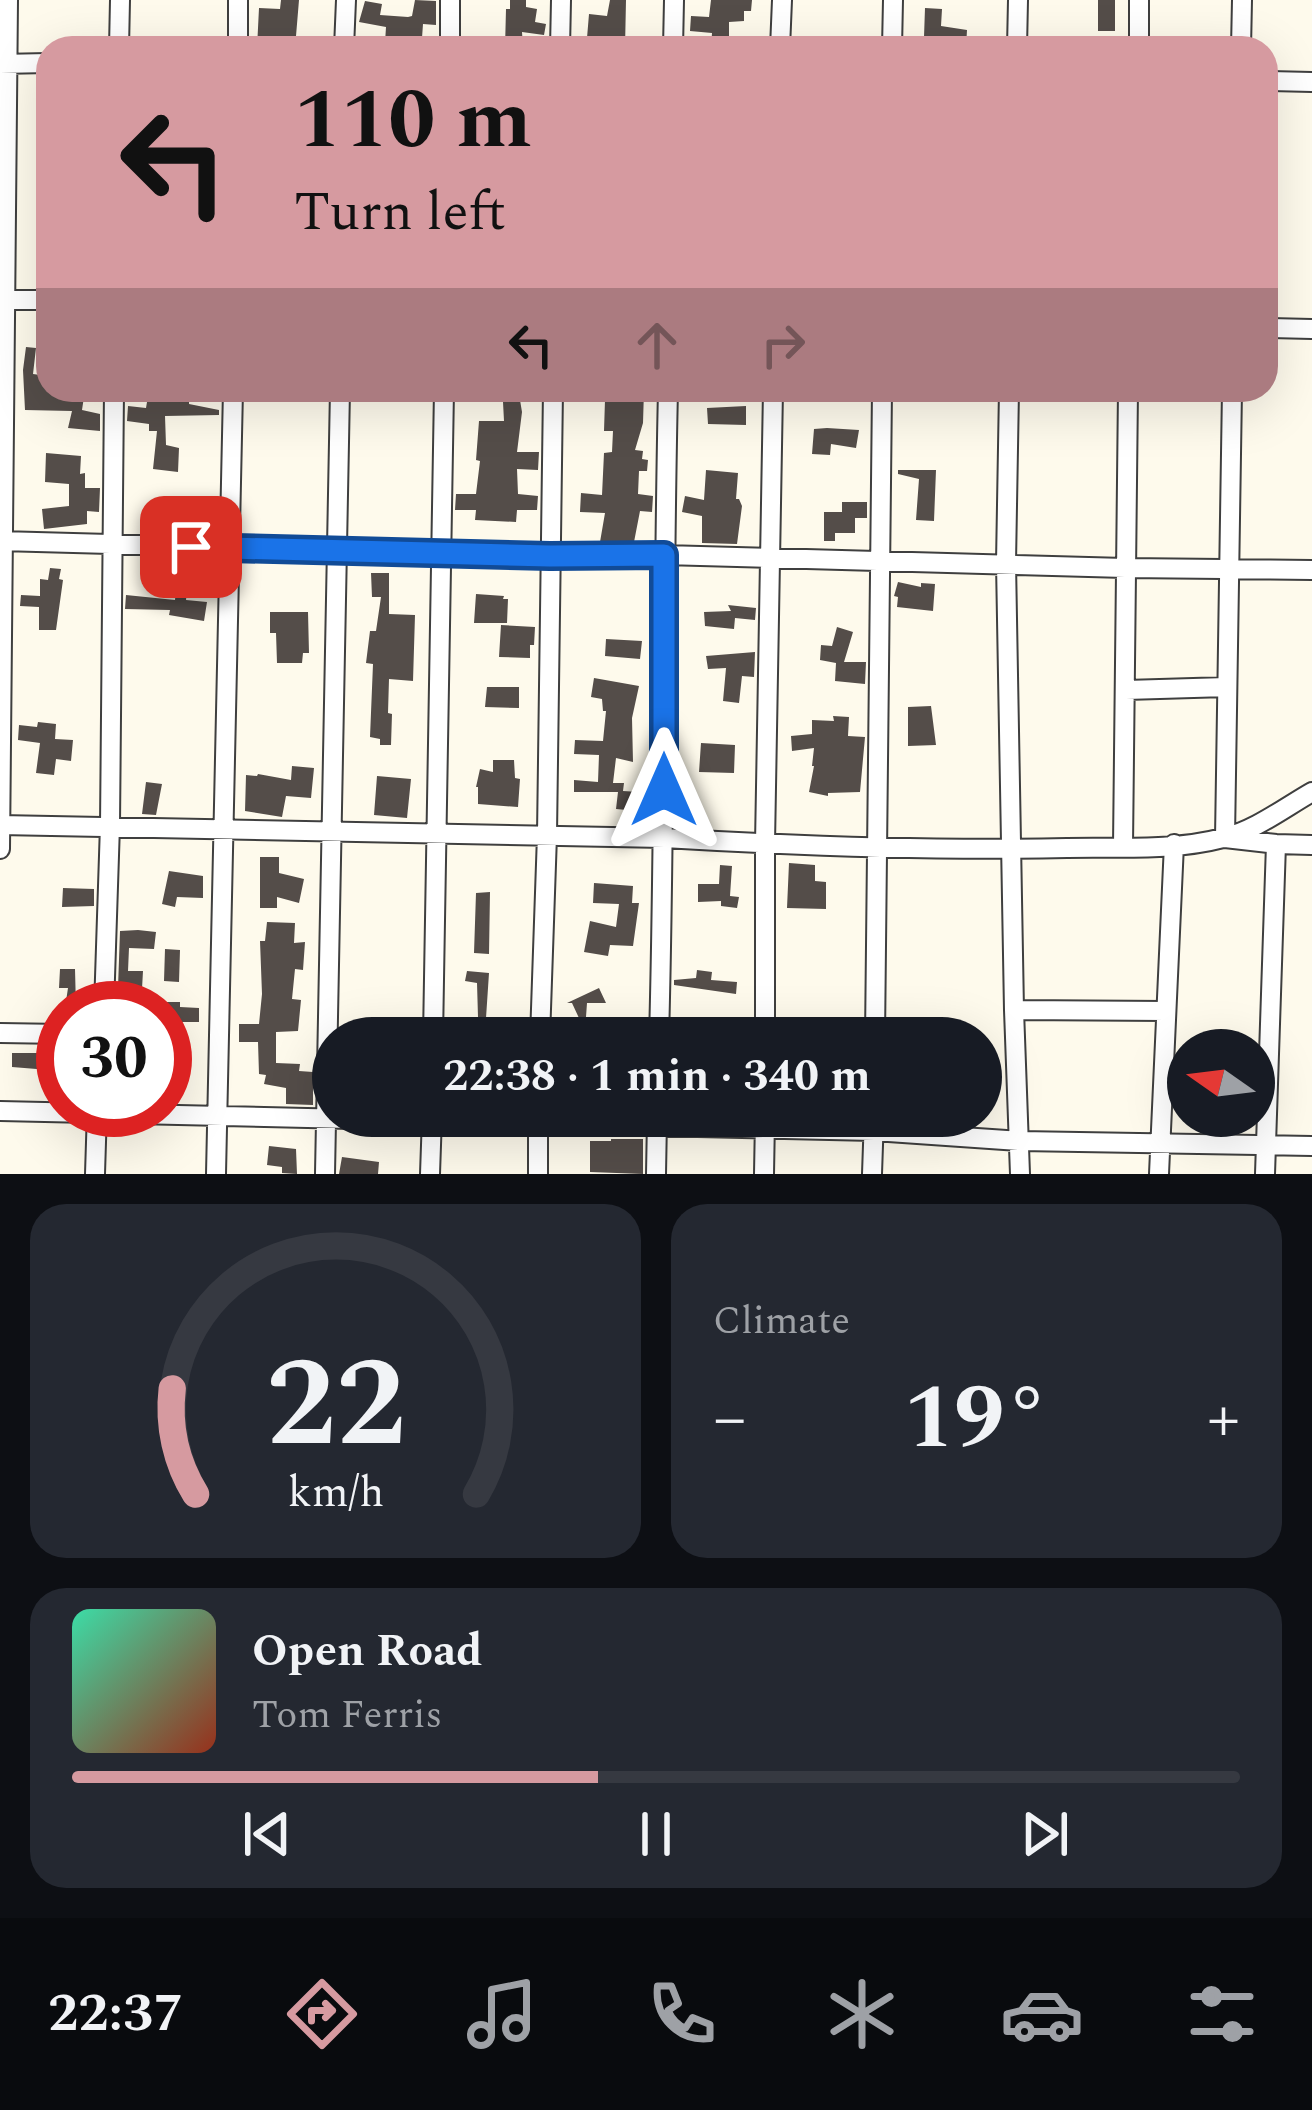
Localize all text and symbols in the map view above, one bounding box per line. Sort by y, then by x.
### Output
text: 110 m [294,57,532,185]
icon: left [96,84,252,240]
text: Turn left [294,172,506,254]
icon: left [498,312,564,378]
icon: ahead [624,312,690,378]
icon: right [750,312,816,378]
pin [140,496,242,598]
icon: arrive [158,514,224,580]
position arrow [601,727,727,853]
speed limit sign: 30 [36,981,192,1137]
north arrow [1167,1029,1275,1137]
map controls [1167,1029,1275,1137]
text: 22:38 · 1 min · 340 m [443,1042,871,1111]
text: Climate [713,1292,850,1351]
text: 22 [265,1311,406,1501]
text: 19° [904,1351,1049,1488]
text: − [713,1369,746,1470]
text: + [1207,1369,1240,1470]
text: km/h [287,1461,384,1526]
text: Open Road [252,1617,483,1686]
text: Tom Ferris [252,1686,442,1745]
icon: previous [234,1801,300,1867]
icon: pause [623,1801,689,1867]
icon: next [1012,1801,1078,1867]
icon: directions [280,1972,364,2056]
icon: music [460,1972,544,2056]
icon: phone [640,1972,724,2056]
icon: climate [820,1972,904,2056]
icon: car [1000,1972,1084,2056]
icon: filters [1180,1972,1264,2056]
text: 22:37 [48,1973,184,2055]

